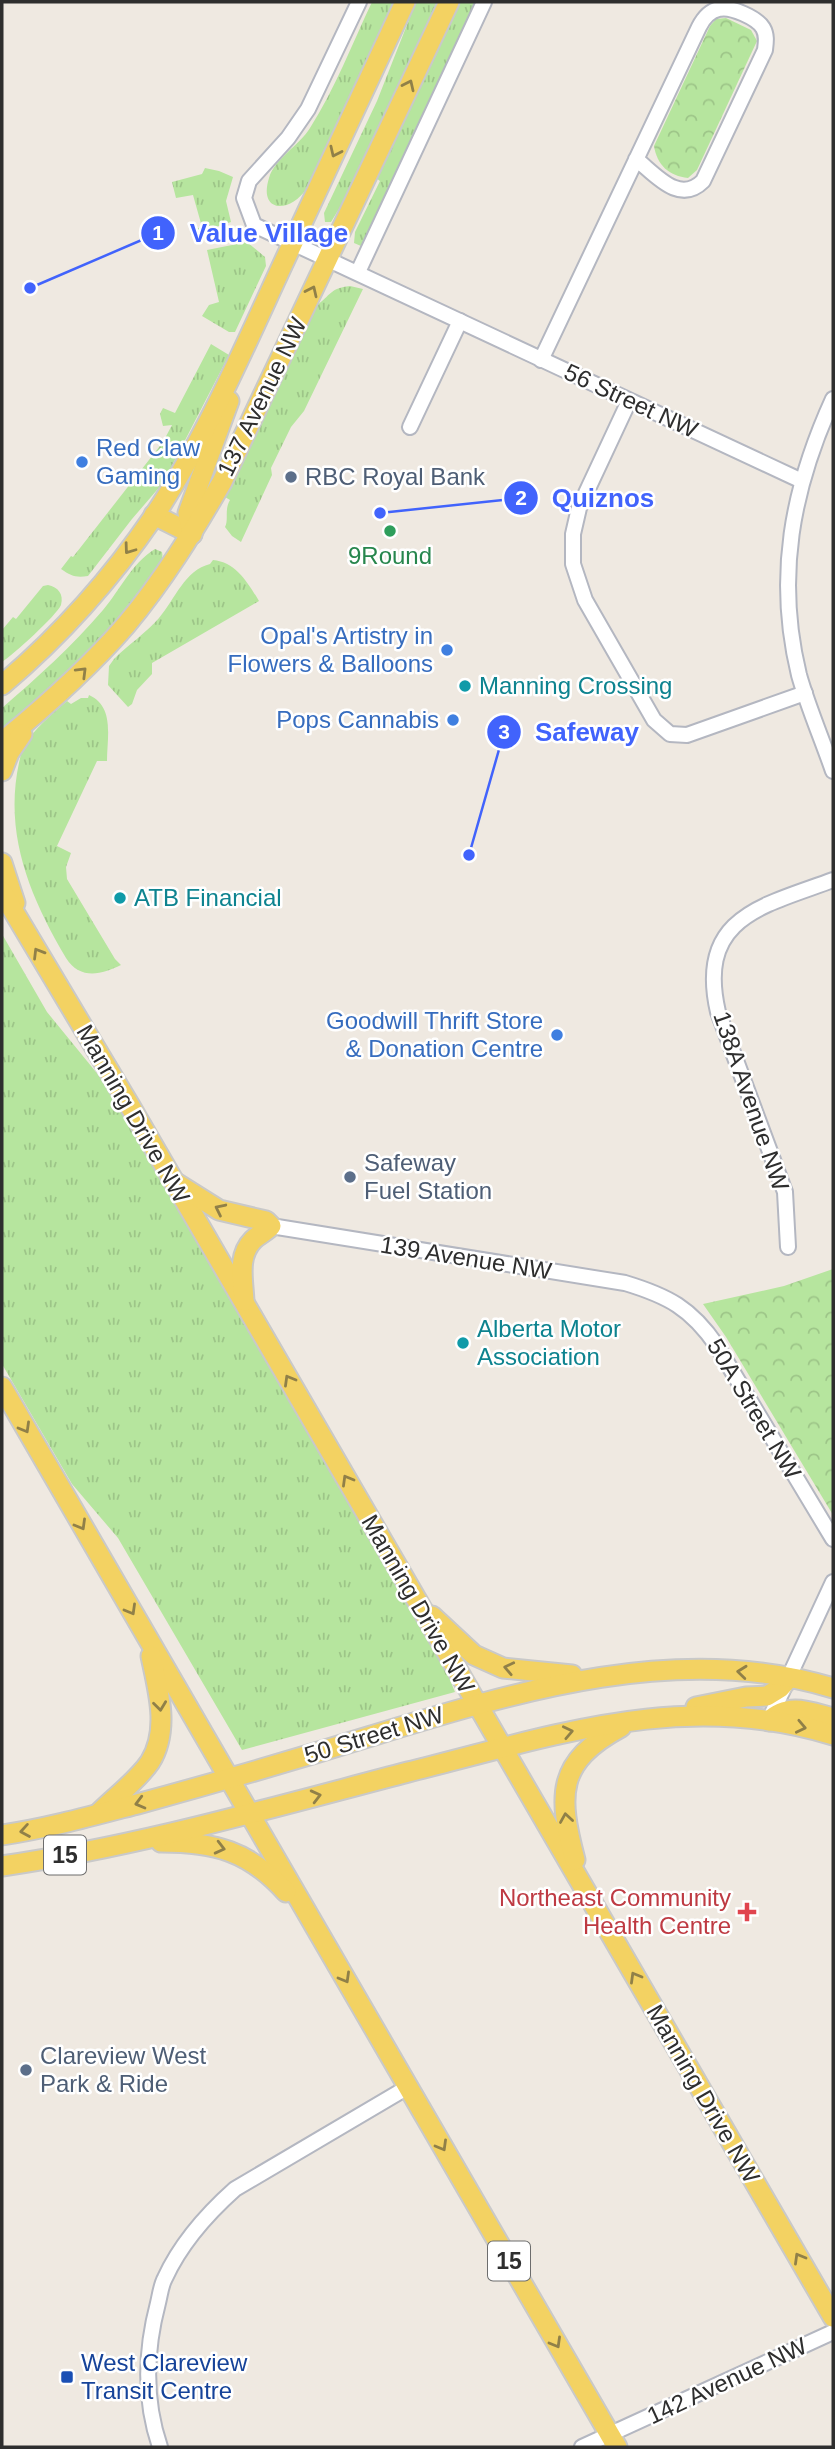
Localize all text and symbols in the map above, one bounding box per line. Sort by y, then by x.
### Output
one-way arrow [401,80,415,92]
one-way arrow [329,145,343,158]
callout: Value Village [141,209,362,256]
text: Value Village [190,218,348,248]
text: 1 [152,221,164,244]
one-way arrow [304,286,318,298]
street label: 137 Avenue NW [211,313,312,480]
street label: 56 Street NW [560,358,703,443]
place label: Red Claw Gaming [96,434,201,489]
marker: Red Claw Gaming [74,454,90,470]
place label: RBC Royal Bank [305,463,486,490]
marker: RBC Royal Bank [283,469,299,485]
callout: Quiznos [503,474,669,521]
text: Quiznos [552,483,654,513]
text: 2 [515,486,527,509]
marker: 9Round [382,523,398,539]
one-way arrow [125,541,137,554]
place label: 9Round [348,542,432,569]
place label: Opal's Artistry in Flowers & Balloons [228,622,433,677]
marker: Opal's Artistry in Flowers & Balloons [439,642,455,658]
one-way arrow [73,667,86,680]
place label: Manning Crossing [479,672,672,699]
marker: Manning Crossing [457,678,473,694]
place label: Pops Cannabis [276,706,439,733]
callout: Safeway [486,708,653,755]
marker: Pops Cannabis [445,712,461,728]
text: Safeway [535,717,640,747]
text: 3 [498,720,510,743]
place label: ATB Financial [134,884,282,911]
marker: ATB Financial [112,890,128,906]
one-way arrow [34,947,47,960]
place label: Goodwill Thrift Store & Donation Centre [326,1007,543,1062]
street label: 138A Avenue NW [708,1008,795,1194]
street label: Manning Drive NW [71,1020,196,1208]
marker: Goodwill Thrift Store & Donation Centre [549,1027,565,1043]
place label: Safeway Fuel Station [364,1149,492,1204]
marker: Safeway Fuel Station [342,1169,358,1185]
one-way arrow [215,1203,227,1217]
street label: 139 Avenue NW [379,1231,554,1284]
place label: Alberta Motor Association [477,1315,621,1370]
street label: 50A Street NW [702,1334,807,1484]
marker: Alberta Motor Association [455,1335,471,1351]
one-way arrow [284,1375,297,1388]
one-way arrow [17,1421,30,1433]
one-way arrow [342,1475,355,1488]
street label: Manning Drive NW [356,1510,481,1698]
one-way arrow [73,1518,86,1530]
one-way arrow [123,1603,136,1615]
one-way arrow [503,1662,515,1677]
one-way arrow [736,1665,748,1680]
one-way arrow [152,1700,167,1712]
street label: 50 Street NW [301,1700,447,1768]
one-way arrow [795,1719,807,1734]
one-way arrow [562,1726,574,1741]
one-way arrow [309,1790,321,1804]
one-way arrow [134,1795,146,1809]
one-way arrow [559,1813,574,1824]
one-way arrow [19,1823,31,1838]
road number: 15 [44,1836,86,1874]
one-way arrow [214,1840,226,1854]
place label: Northeast Community Health Centre [499,1884,731,1939]
marker: Northeast Community Health Centre [737,1902,757,1922]
one-way arrow [337,1970,350,1983]
one-way arrow [630,1972,643,1985]
street label: Manning Drive NW [641,2000,766,2188]
place label: Clareview West Park & Ride [40,2042,207,2097]
marker: Clareview West Park & Ride [18,2062,34,2078]
one-way arrow [434,2139,447,2151]
road number: 15 [488,2242,530,2280]
one-way arrow [794,2252,807,2265]
street label: 142 Avenue NW [643,2332,811,2429]
one-way arrow [548,2335,561,2348]
place label: West Clareview Transit Centre [81,2349,248,2404]
marker: West Clareview Transit Centre [59,2369,75,2385]

